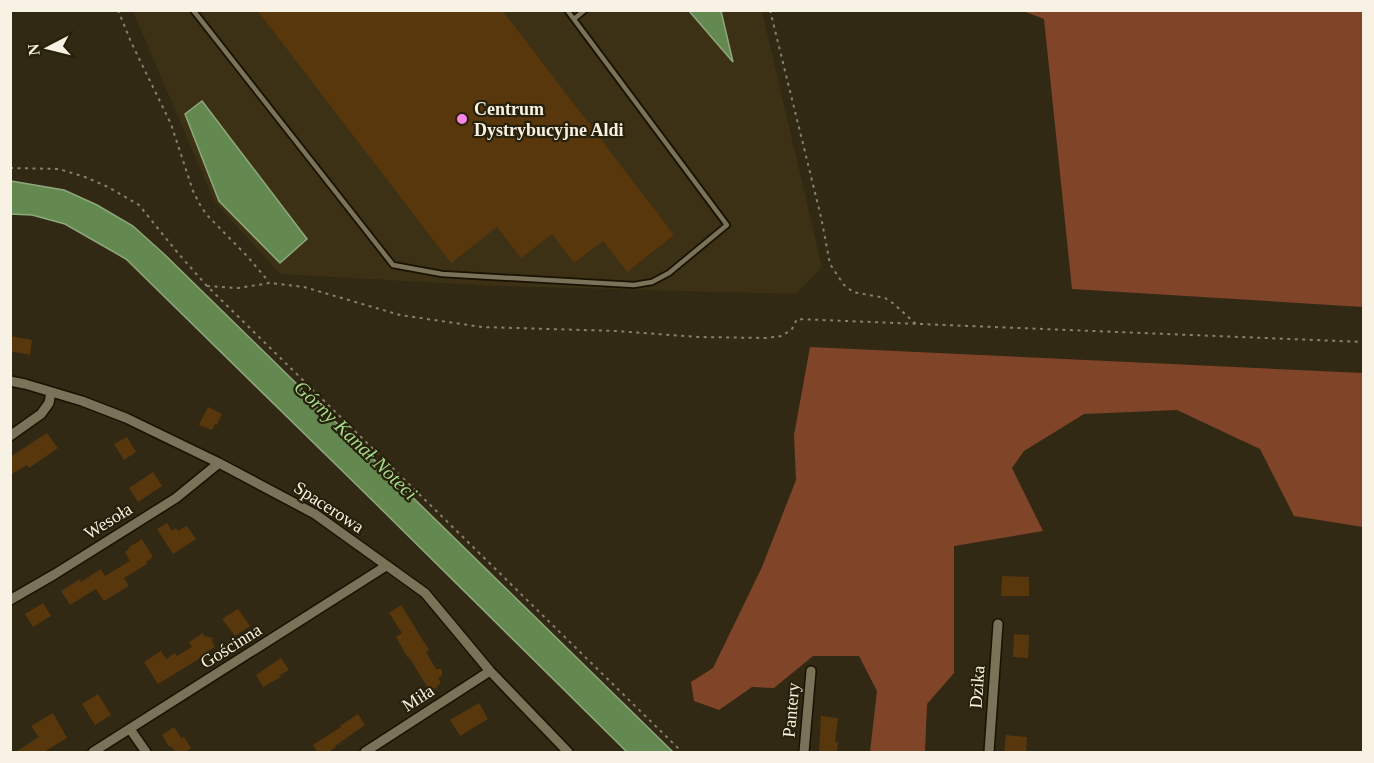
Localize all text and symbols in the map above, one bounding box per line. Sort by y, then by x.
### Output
north arrow [18,18,78,78]
text: N [24,43,43,57]
place label: Centrum Dystrybucyjne Aldi [474,99,624,140]
marker: Centrum Dystrybucyjne Aldi [455,112,469,126]
water label: Górny Kanał Noteci [289,376,422,505]
street label: Spacerowa [290,477,368,537]
street label: Wesoła [80,499,136,543]
street label: Gościnna [197,620,265,672]
street label: Dzika [966,665,988,709]
street label: Miła [398,680,438,716]
street label: Pantery [779,682,803,738]

